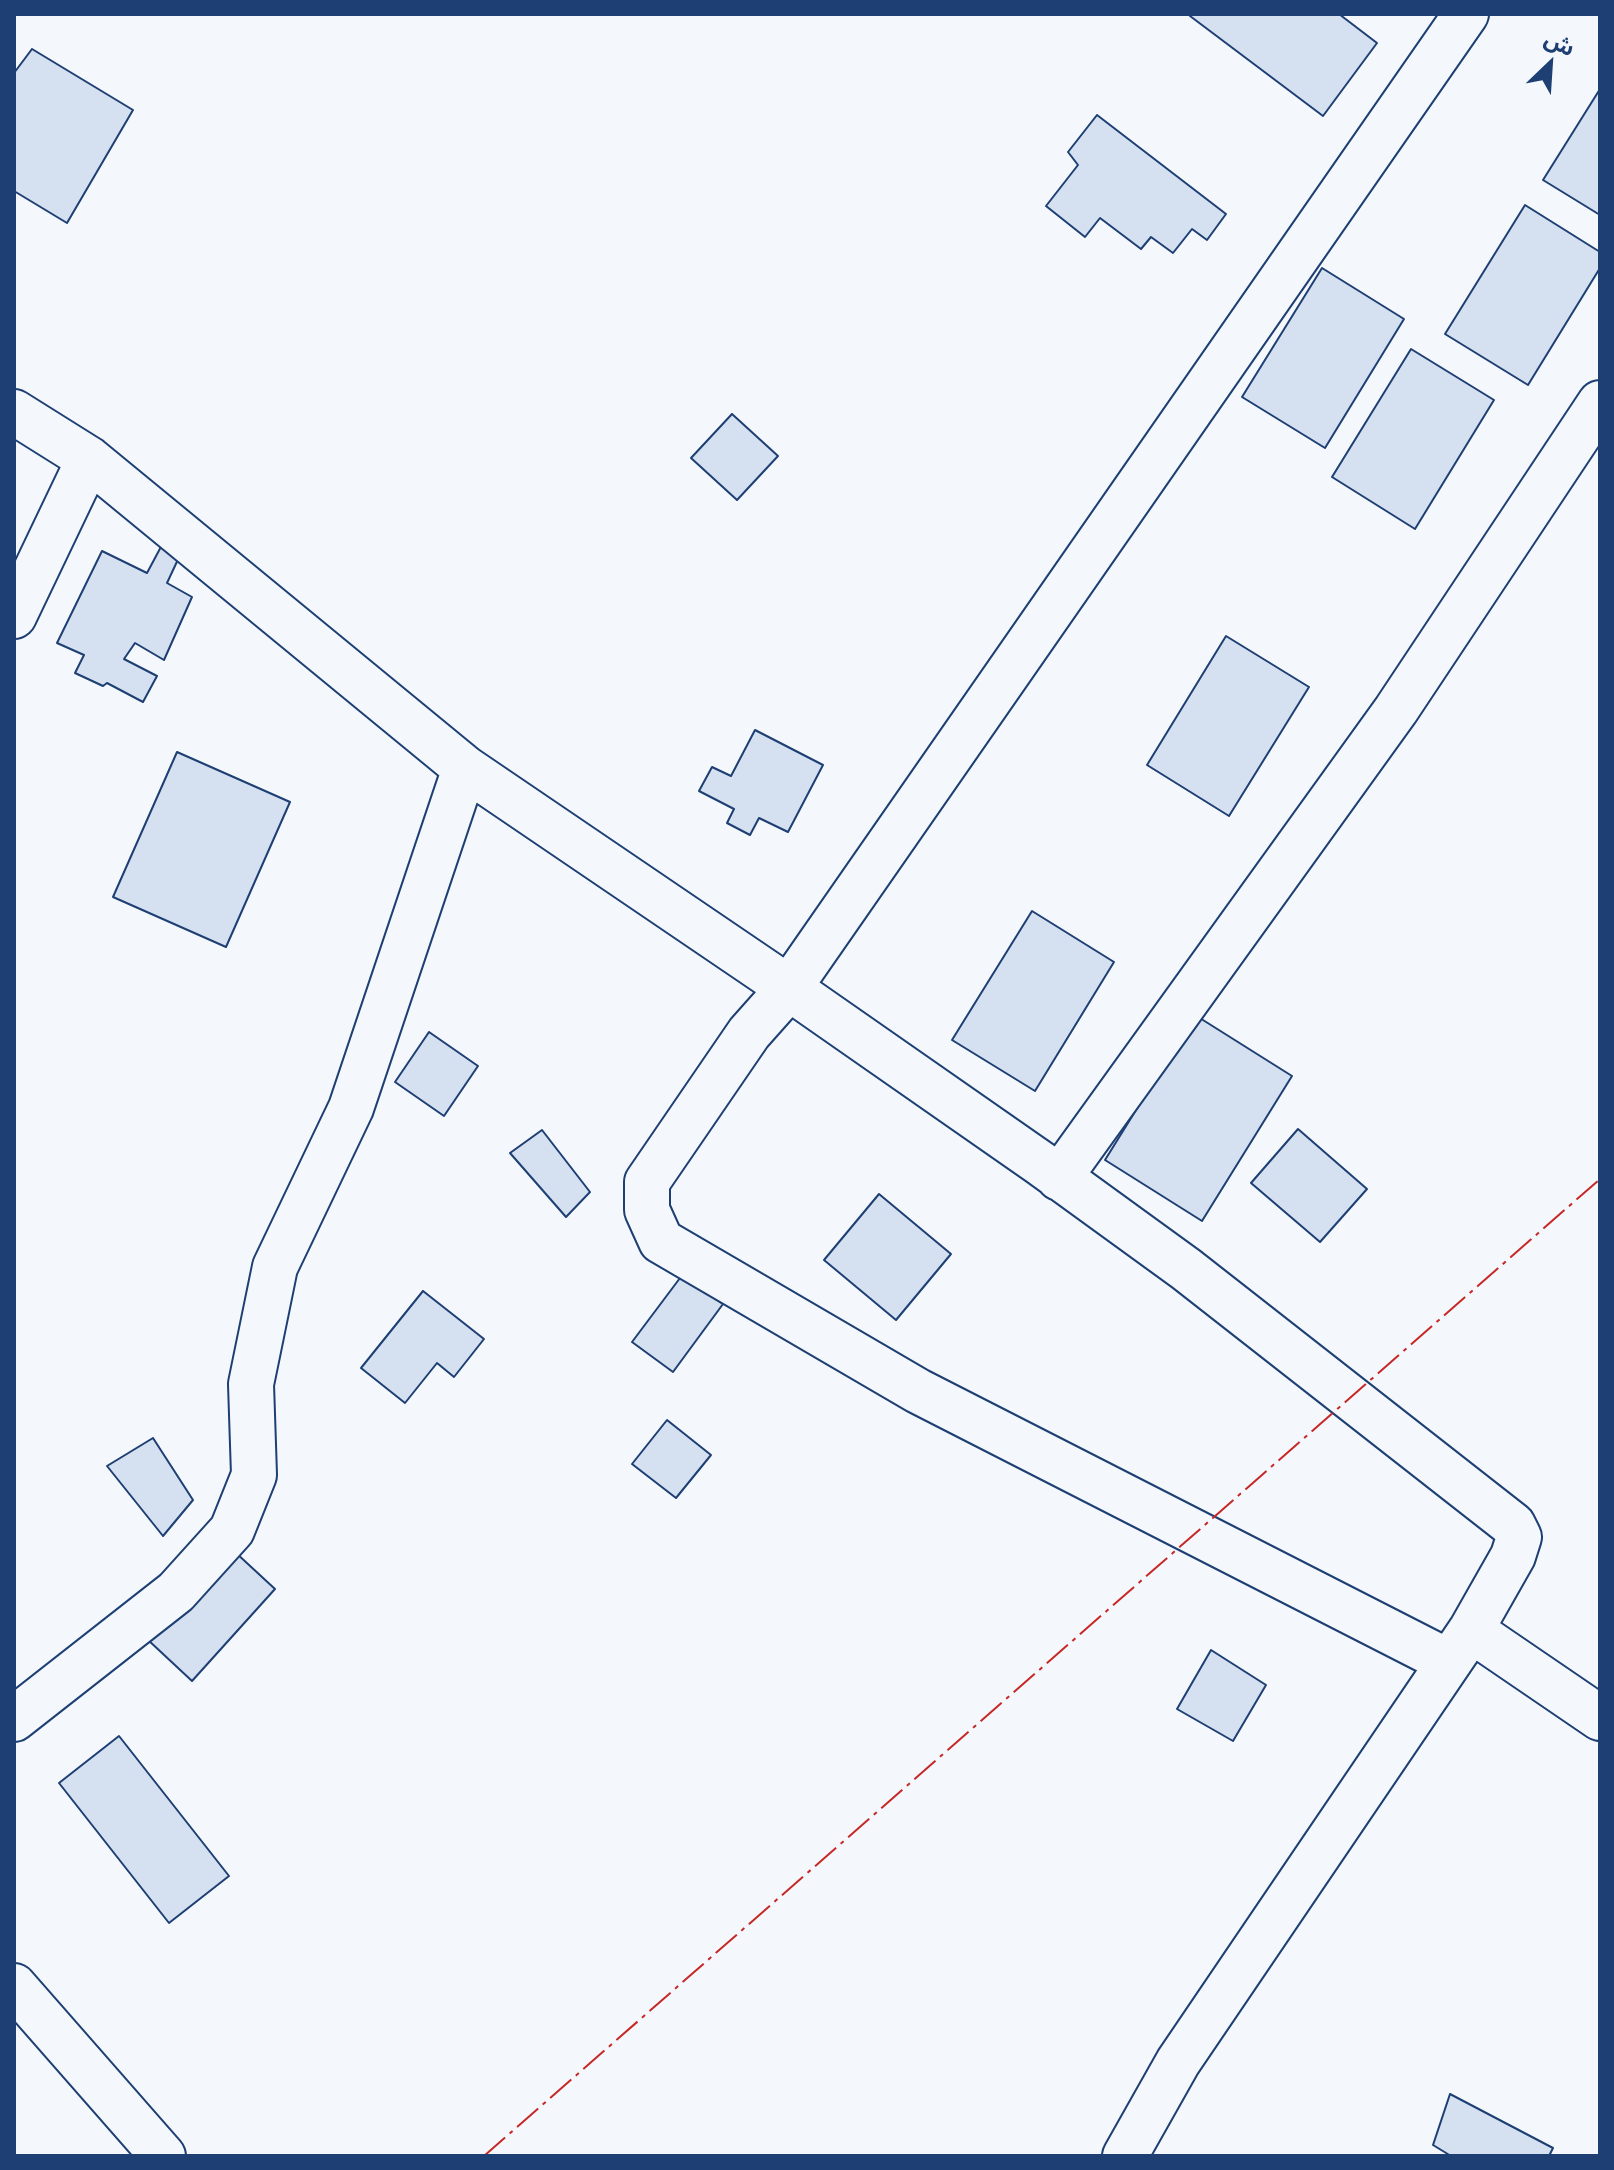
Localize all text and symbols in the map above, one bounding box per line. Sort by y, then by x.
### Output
north arrow [1510,24,1590,104]
text: ش [1541,24,1579,60]

